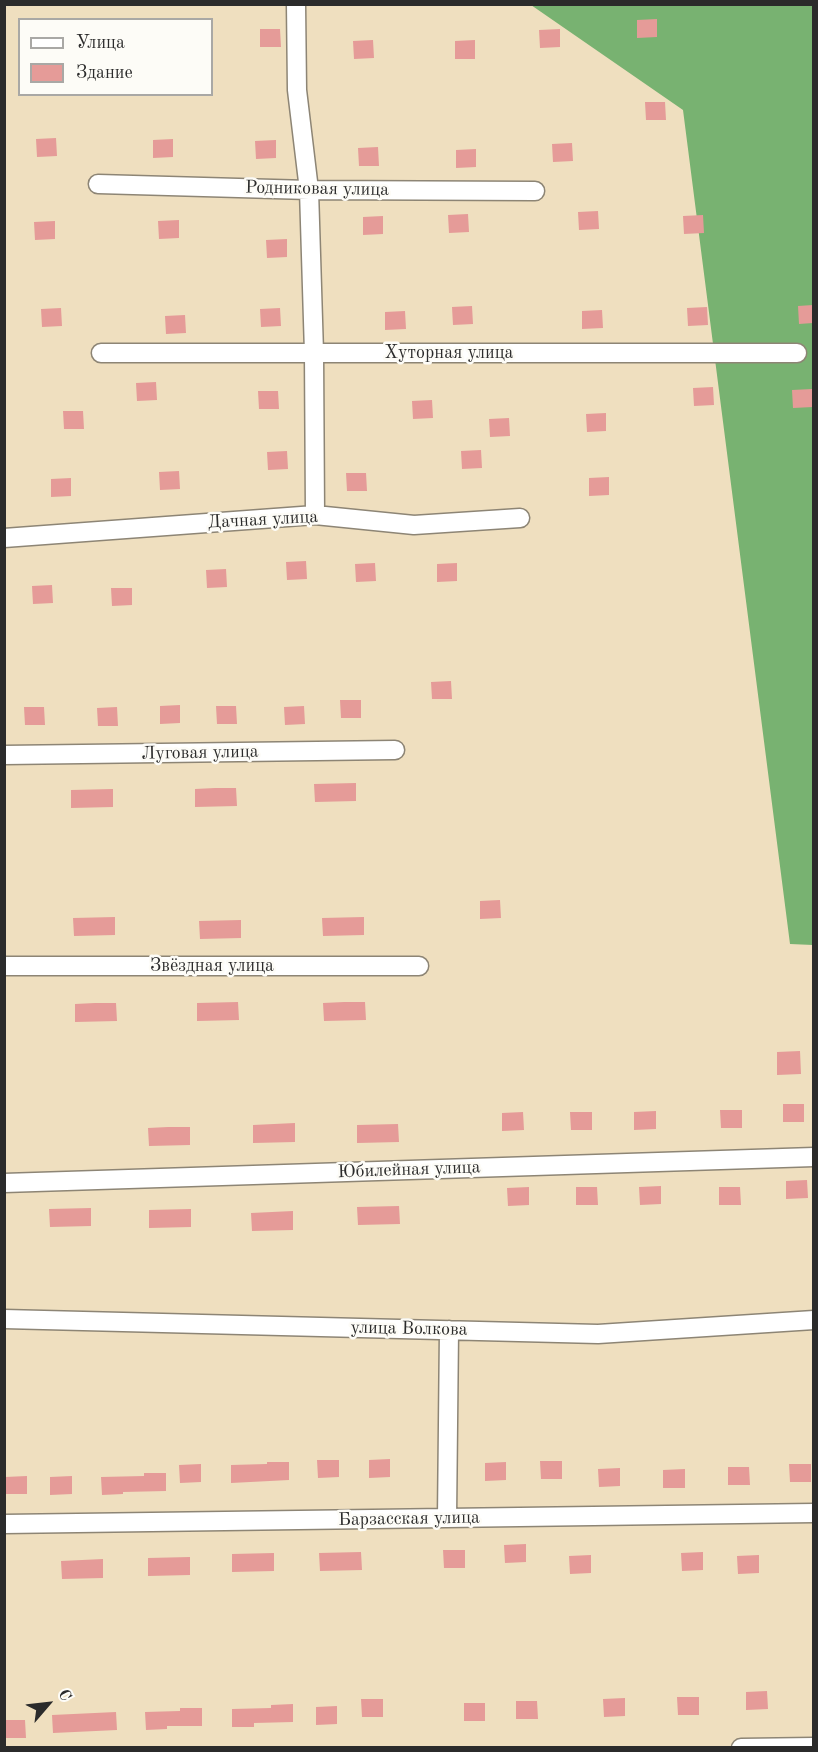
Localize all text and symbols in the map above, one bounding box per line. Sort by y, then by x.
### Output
legend [18,18,213,96]
text: Улица [76,34,125,52]
text: Здание [76,64,133,82]
street label: Родниковая улица [245,177,389,201]
street label: Хуторная улица [385,342,513,364]
street label: Дачная улица [207,506,319,534]
street label: Луговая улица [141,741,259,765]
street label: Звёздная улица [150,955,274,977]
street label: Юбилейная улица [337,1157,481,1183]
street label: улица Волкова [350,1317,468,1341]
street label: Барзасская улица [338,1507,480,1531]
north arrow [18,1674,78,1734]
text: С [54,1687,73,1704]

